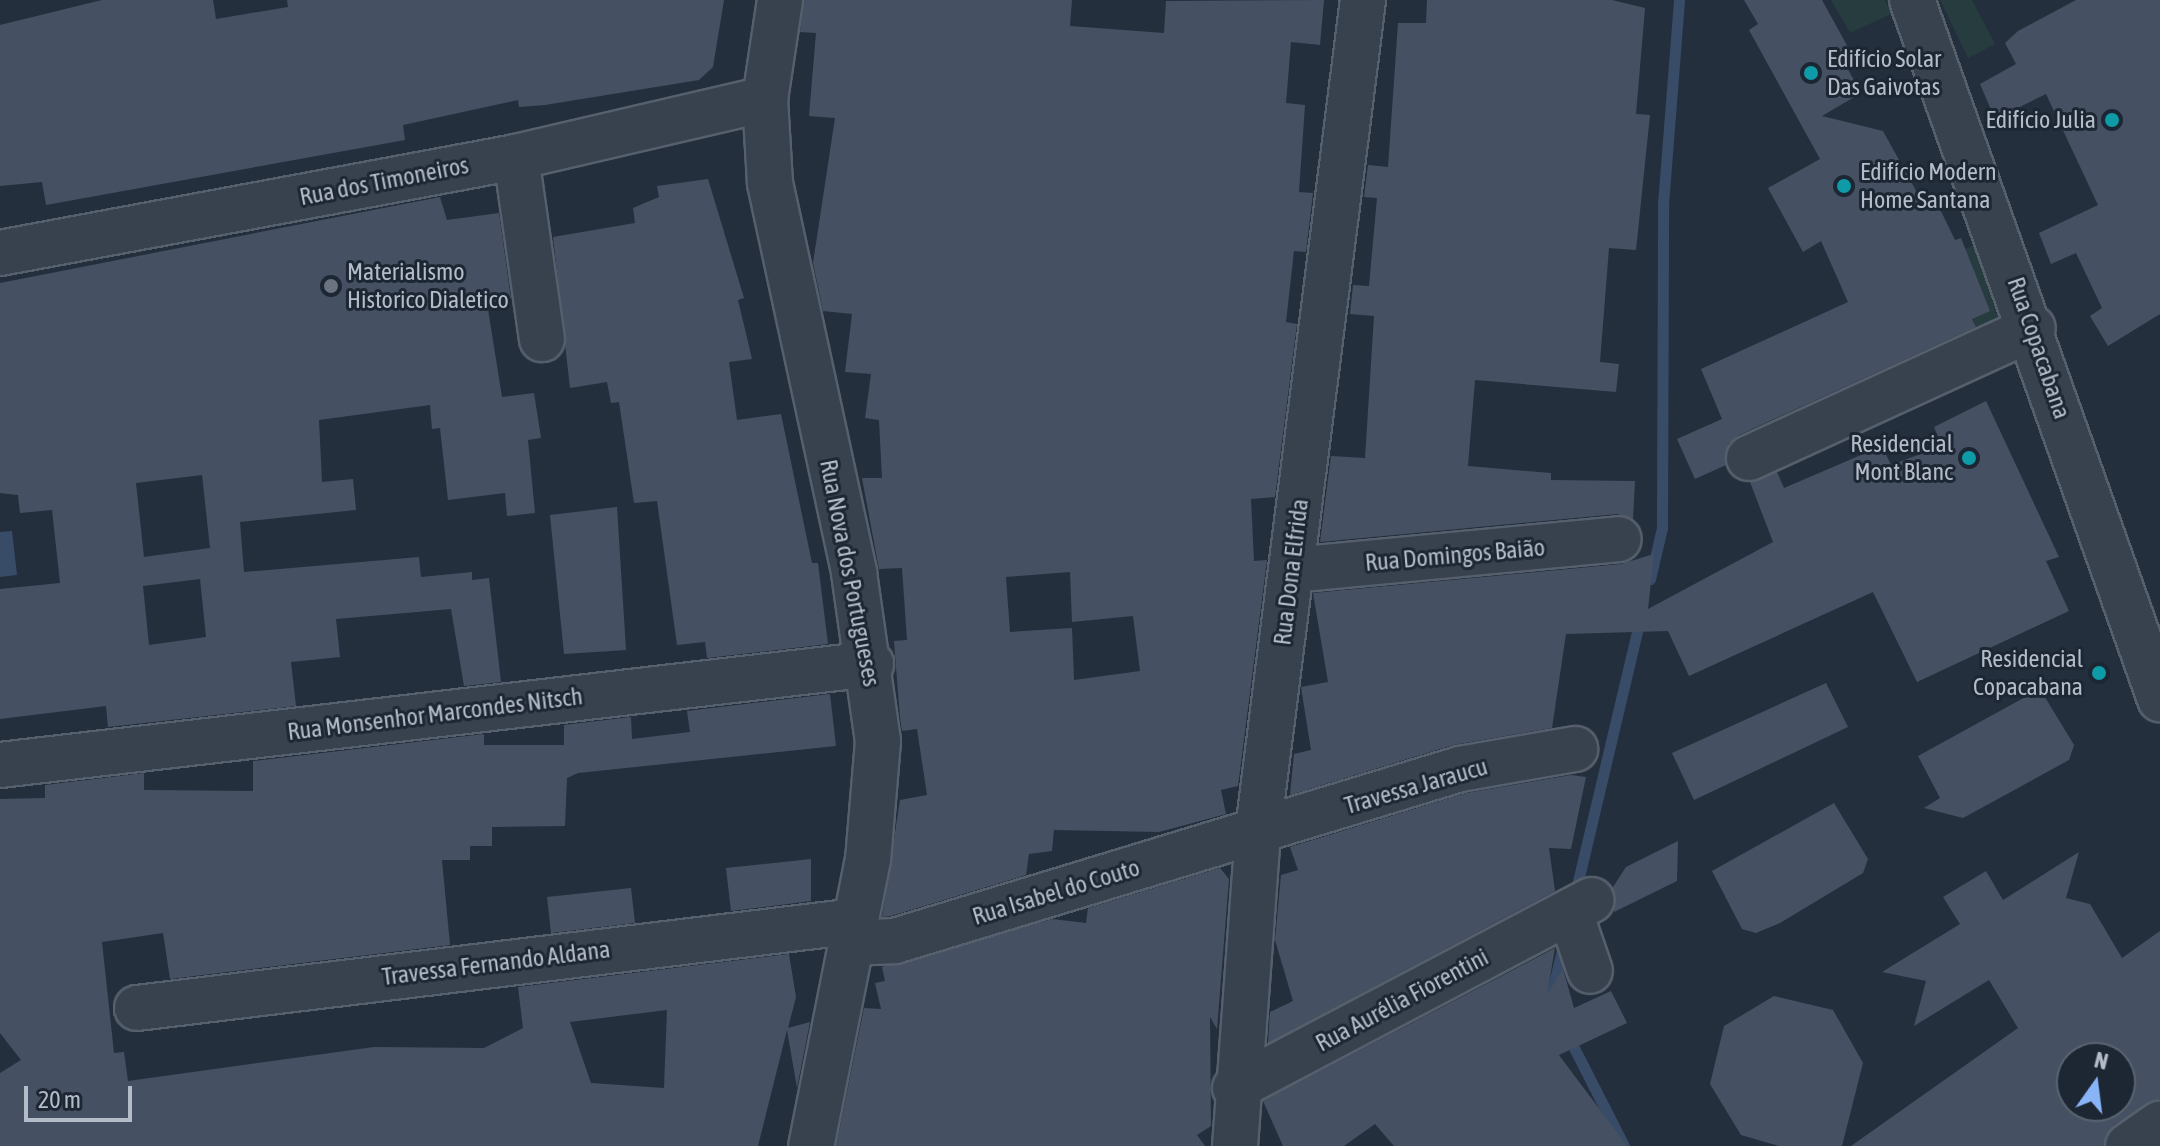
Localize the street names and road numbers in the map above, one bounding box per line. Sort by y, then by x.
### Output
street label: Rua dos Timoneiros [297,151,471,211]
street label: Rua Copacabana [2001,273,2077,423]
street label: Rua Nova dos Portugueses [814,457,886,689]
street label: Rua Dona Elfrida [1268,497,1314,647]
street label: Rua Domingos Baião [1364,533,1546,577]
street label: Rua Monsenhor Marcondes Nitsch [286,682,584,746]
street label: Travessa Jaraucu [1341,752,1491,820]
street label: Rua Isabel do Couto [969,853,1143,931]
street label: Travessa Fernando Aldana [380,935,612,991]
street label: Rua Aurélia Fiorentini [1311,942,1493,1058]

